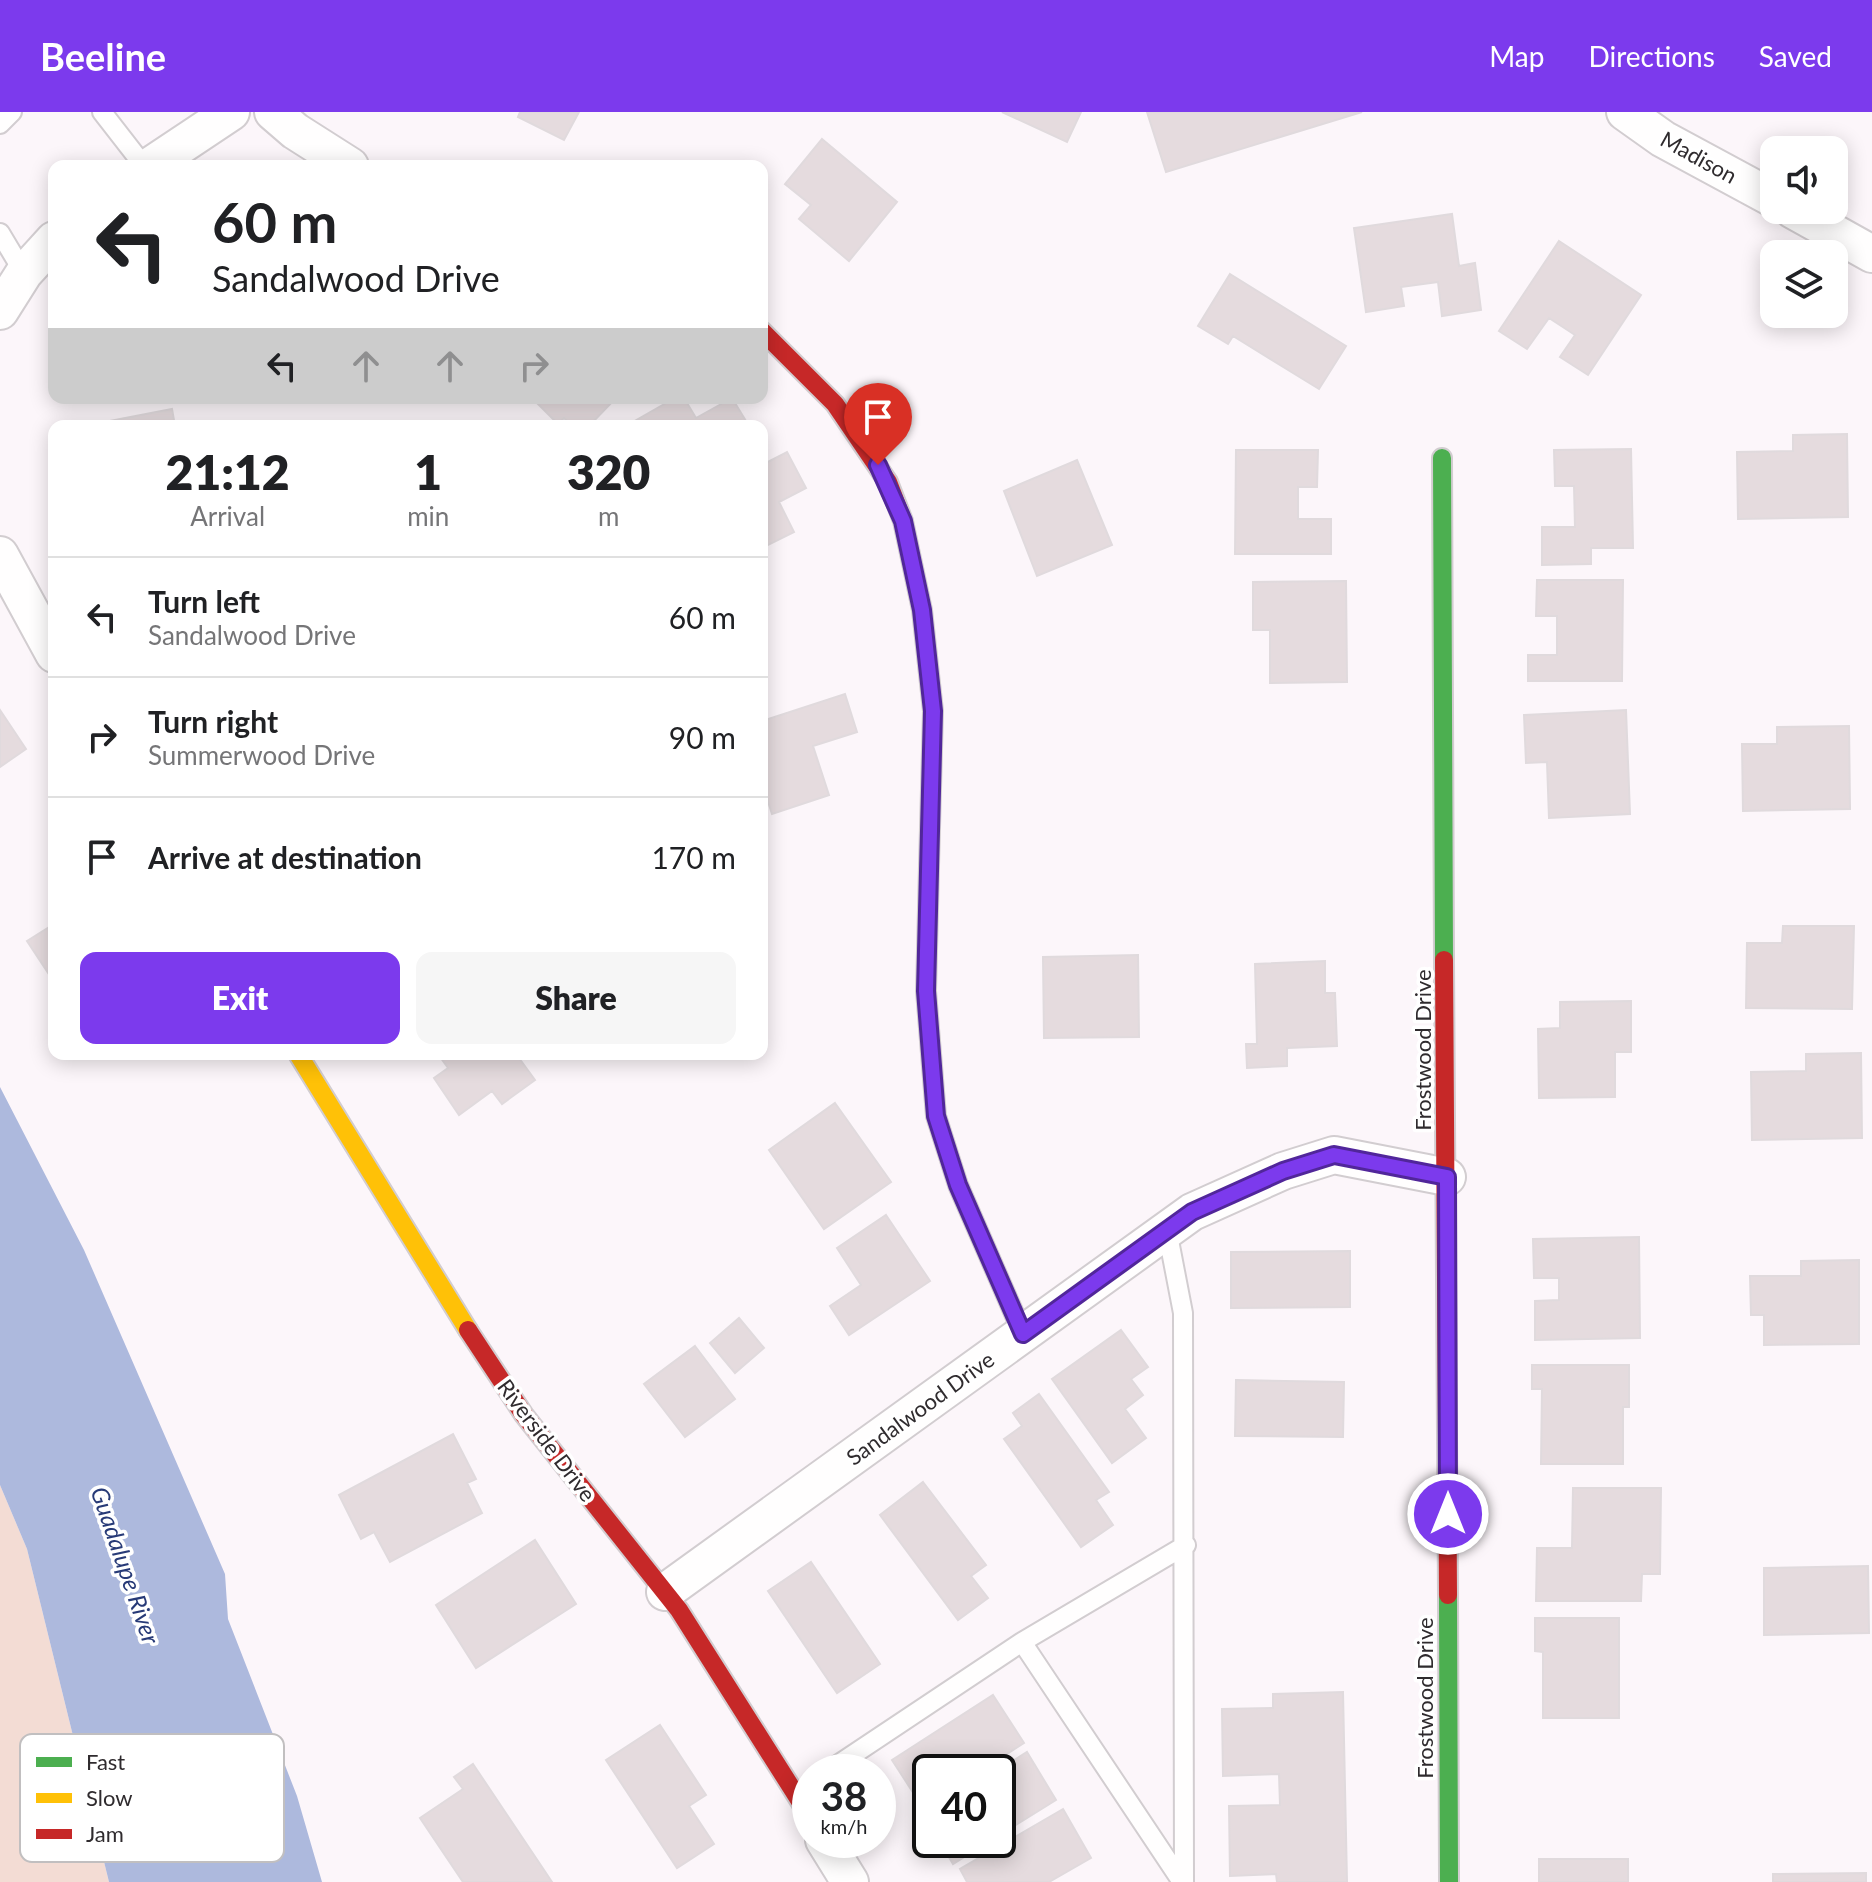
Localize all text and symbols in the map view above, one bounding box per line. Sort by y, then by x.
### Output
text: Beeline [40,33,166,79]
text: Map [1489,39,1544,73]
text: Directions [1588,39,1715,73]
text: Saved [1759,39,1832,73]
street label: Madison [1656,125,1742,189]
map controls [1760,136,1848,328]
button: sound [1760,136,1848,224]
text: 60 m [212,188,337,255]
icon: left [80,192,184,296]
button: layers [1760,240,1848,328]
text: Sandalwood Drive [212,256,500,300]
icon: left [260,344,304,388]
icon: ahead [344,344,388,388]
icon: ahead [428,344,472,388]
icon: right [512,344,556,388]
pin [844,383,912,465]
icon: arrive [856,395,900,439]
text: 21:12 [166,443,290,500]
text: 1 [414,443,442,500]
text: 320 [567,443,650,500]
text: Arrival [190,500,265,532]
text: min [407,500,449,532]
text: m [598,500,619,532]
text: Turn left [148,583,260,619]
icon: left [80,595,124,639]
text: 60 m [669,599,736,635]
text: Sandalwood Drive [148,619,356,651]
text: Turn right [148,703,278,739]
icon: right [80,715,124,759]
text: 90 m [669,719,736,755]
text: Summerwood Drive [148,739,375,771]
icon: arrive [80,835,124,879]
text: Arrive at destination [148,839,422,875]
text: 170 m [651,839,736,875]
button: Exit [80,952,400,1044]
button: Share [416,952,736,1044]
street label: Frostwood Drive [1409,969,1436,1131]
street label: Sandalwood Drive [841,1345,999,1471]
street label: Riverside Drive [492,1373,602,1507]
position arrow [1406,1472,1490,1556]
water label: Guadalupe River [86,1483,167,1648]
street label: Frostwood Drive [1411,1617,1438,1779]
legend [20,1734,284,1862]
text: Fast [86,1748,125,1775]
speed limit sign: 40 [912,1754,1016,1858]
text: 38 [821,1772,867,1820]
text: Slow [86,1784,133,1811]
text: km/h [821,1814,867,1838]
text: Jam [86,1820,124,1847]

